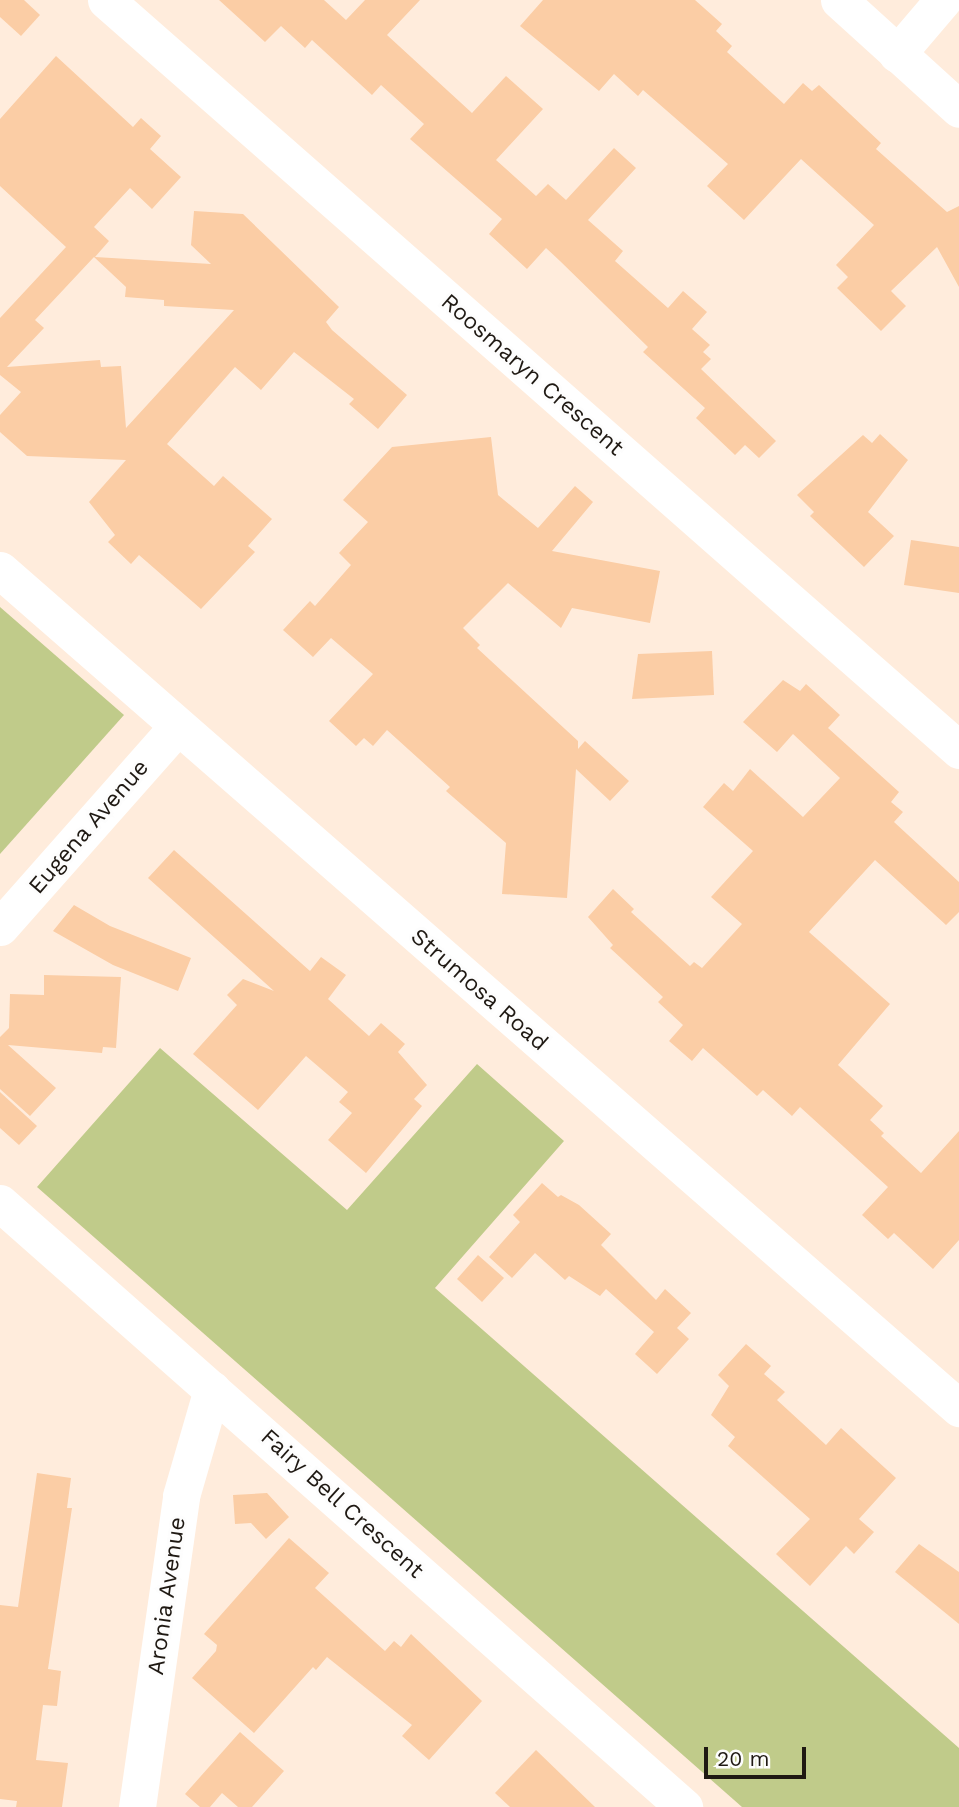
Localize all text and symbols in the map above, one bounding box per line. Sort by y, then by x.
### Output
street label: Roosmaryn Crescent [435,288,629,462]
street label: Eugena Avenue [23,754,155,900]
street label: Strumosa Road [405,923,553,1057]
street label: Fairy Bell Crescent [254,1423,430,1585]
street label: Aronia Avenue [142,1515,192,1677]
scale bar [707,1734,808,1778]
text: 20 m [717,1746,769,1771]

